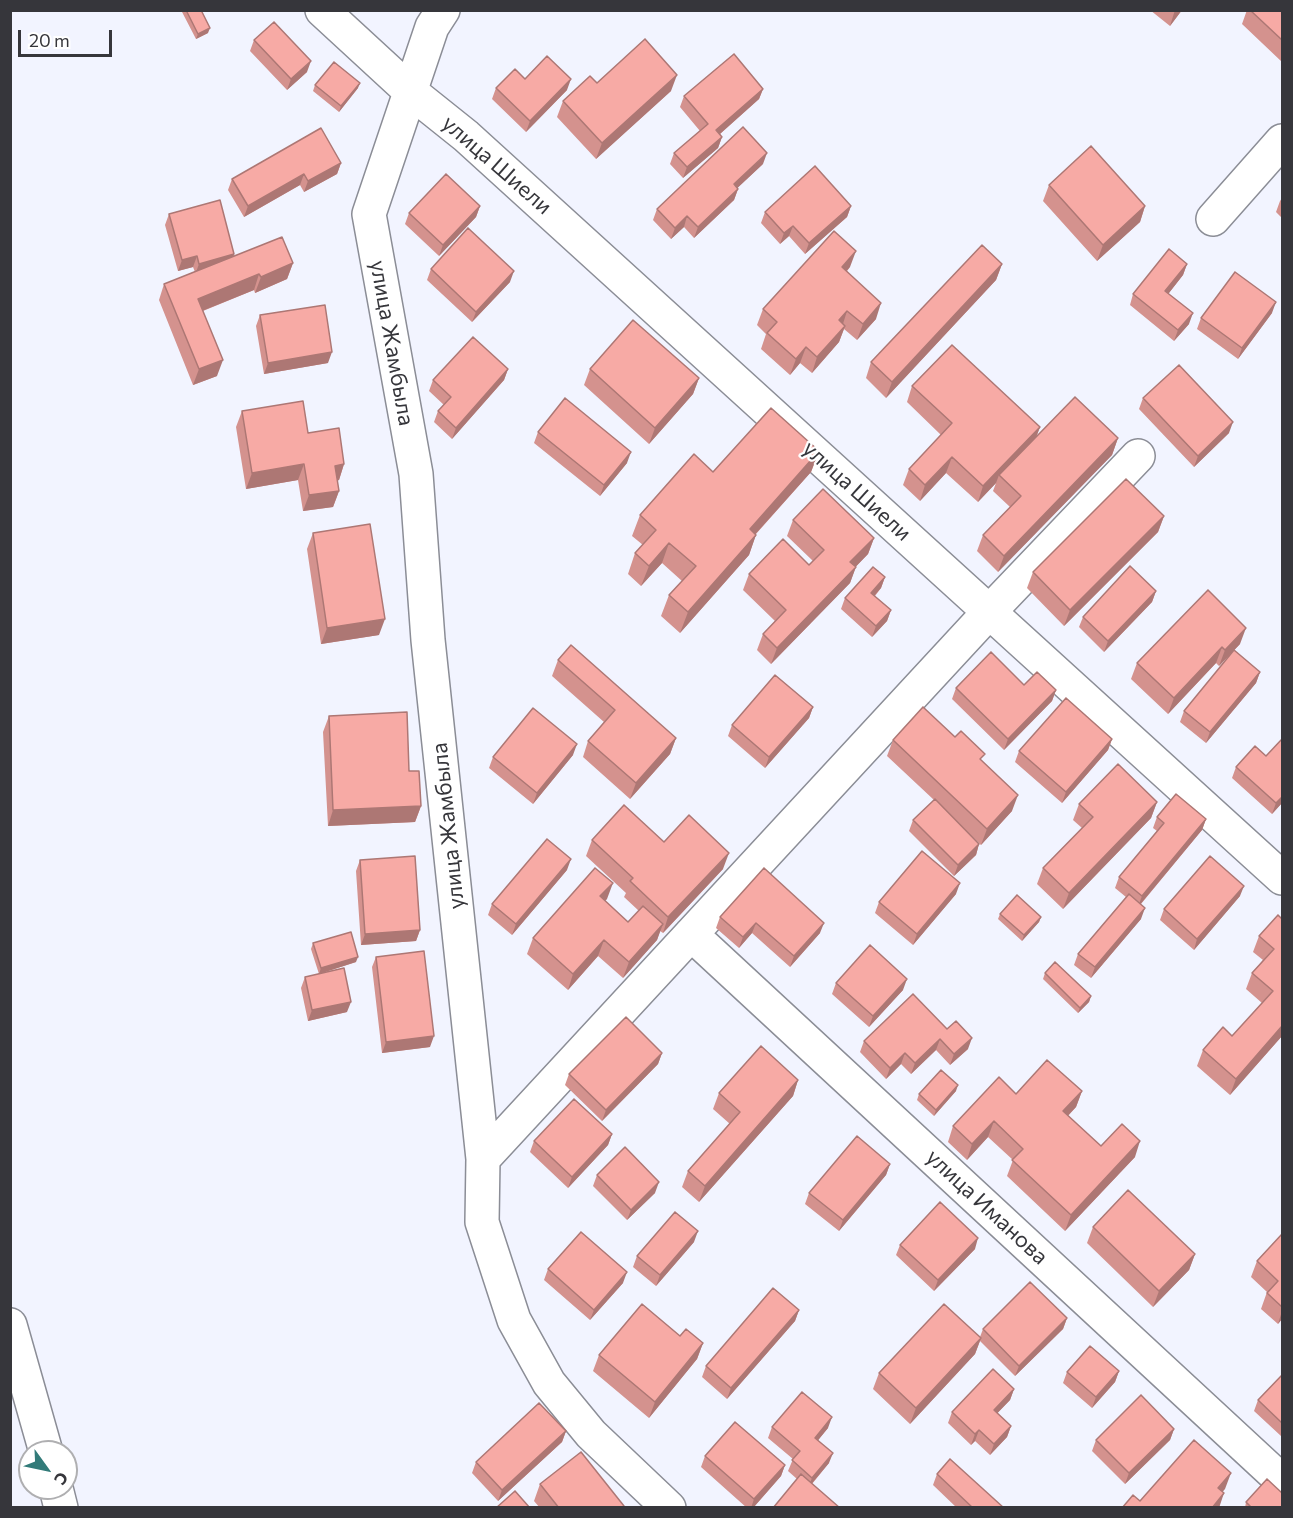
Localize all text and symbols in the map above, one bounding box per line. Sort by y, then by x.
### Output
scale bar [21,18,116,56]
text: 20 m [29,29,70,51]
street label: улица Шиели [437,110,557,220]
street label: улица Жамбыла [364,258,420,428]
street label: улица Шиели [797,435,917,547]
street label: улица Жамбыла [426,741,470,911]
street label: улица Иманова [921,1144,1053,1270]
north arrow [18,1440,78,1500]
text: С [51,1469,73,1489]

